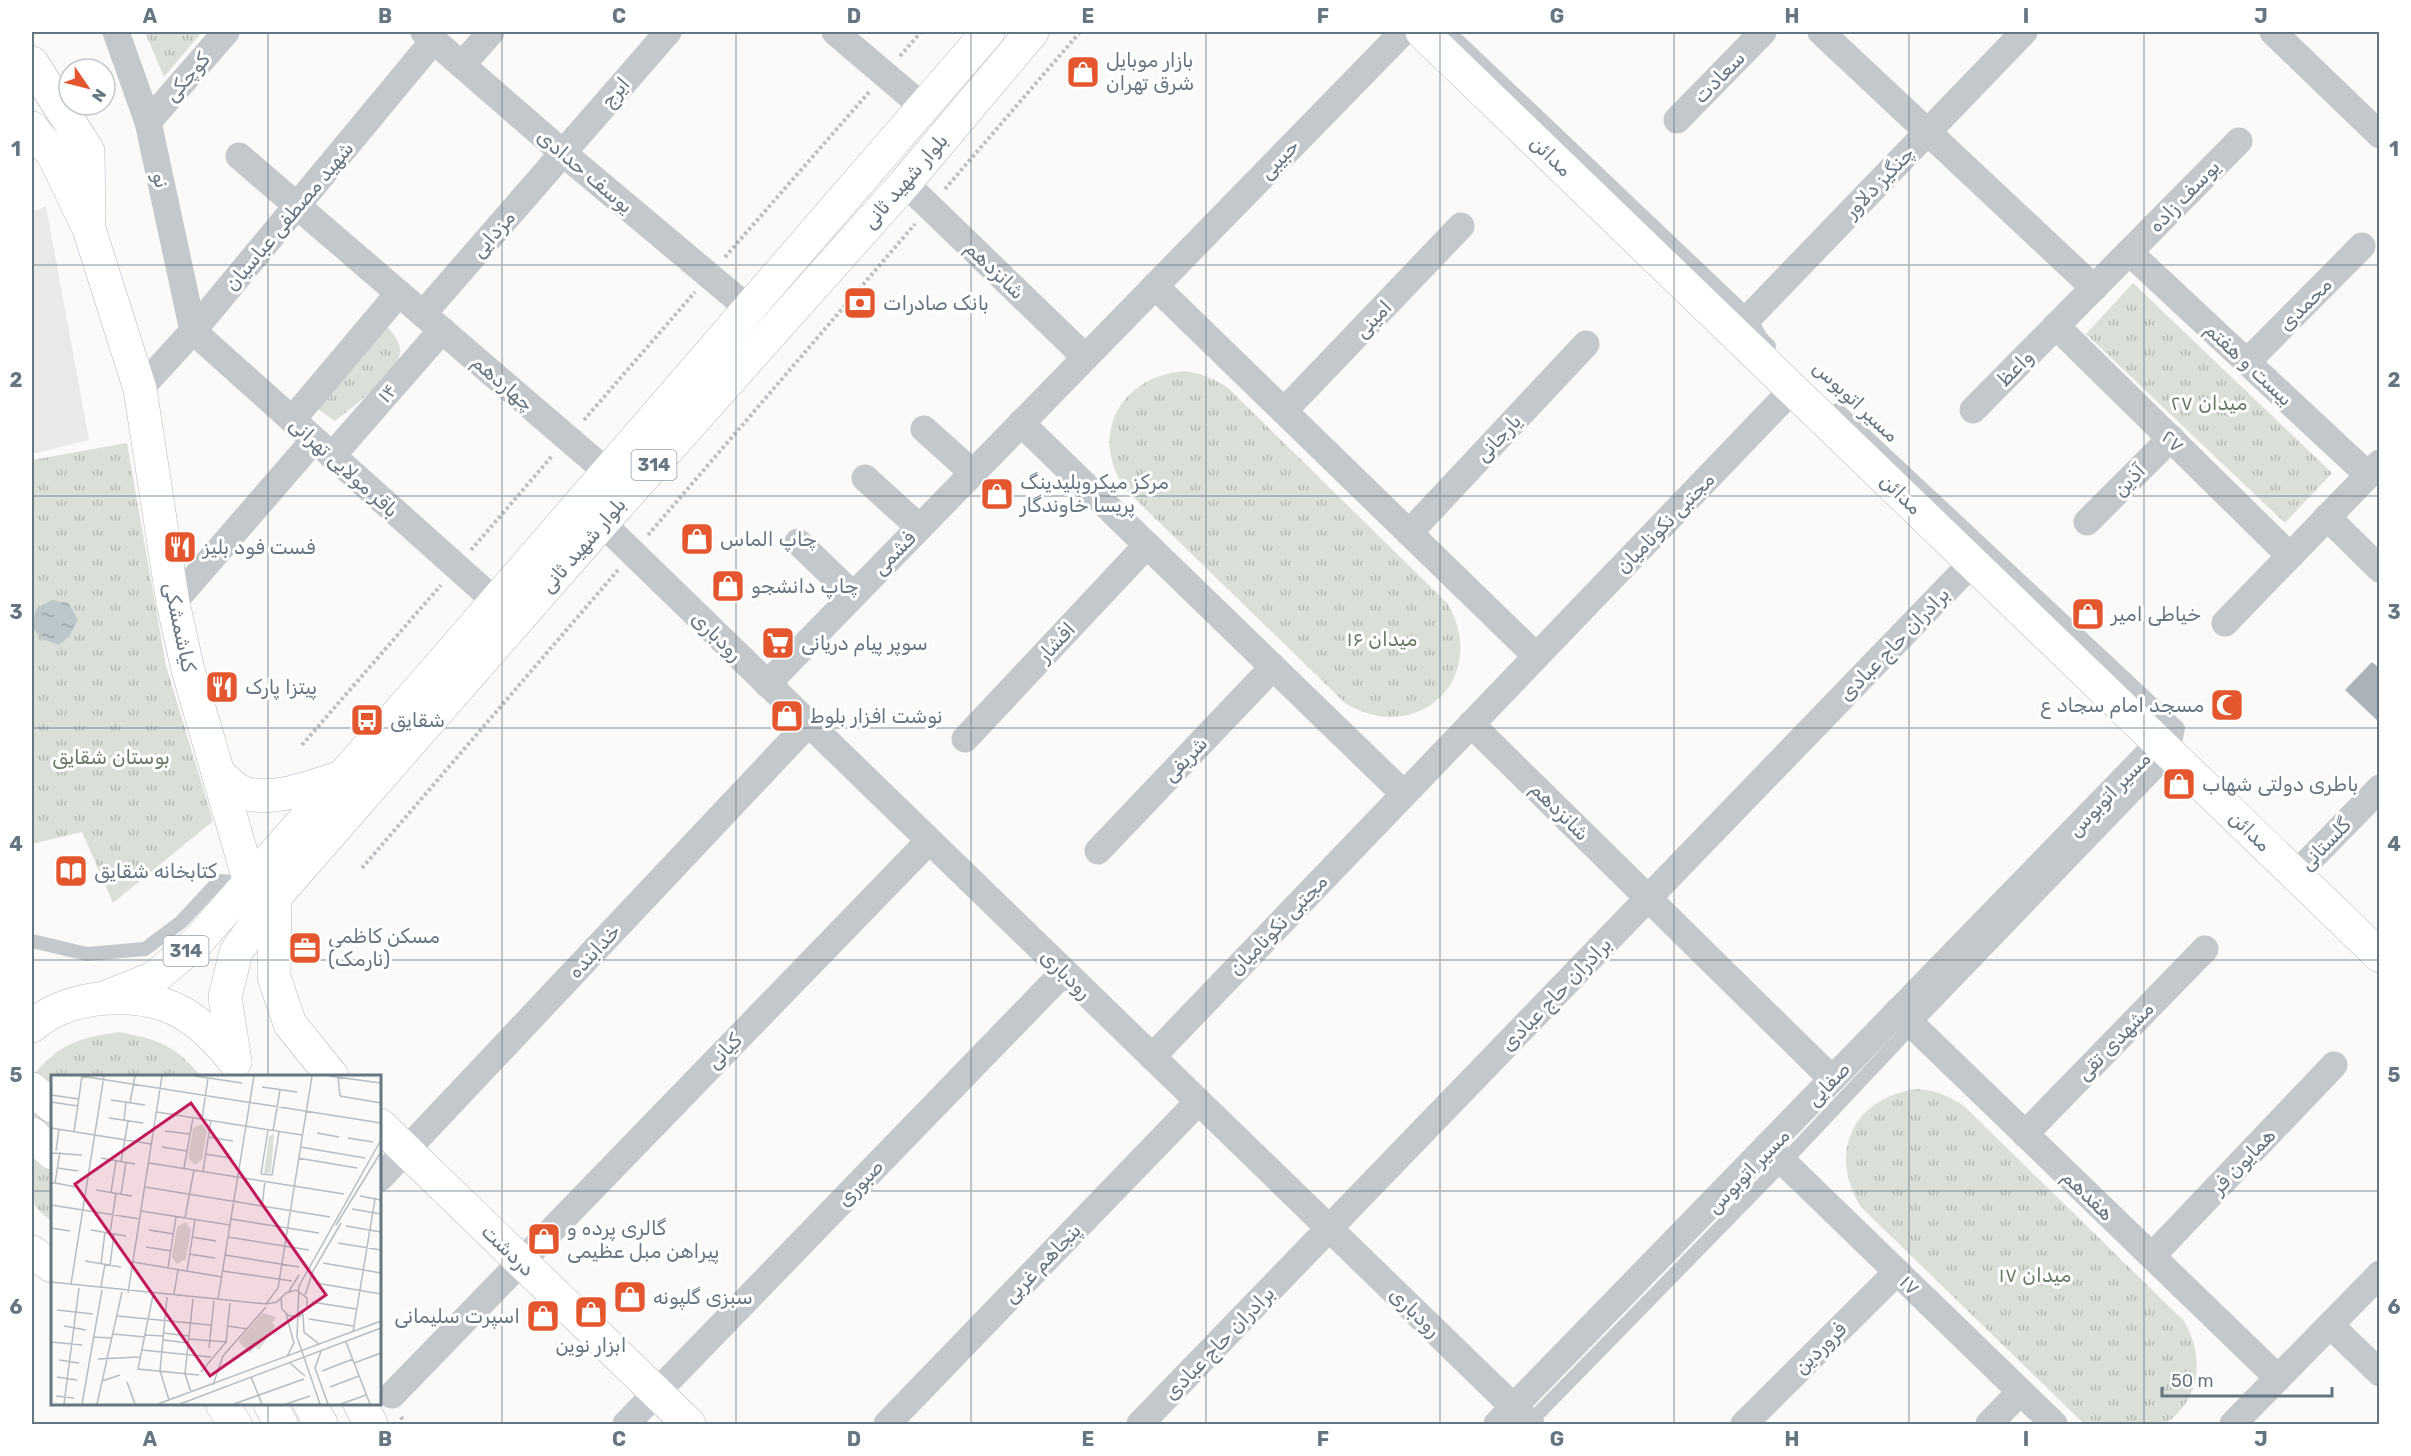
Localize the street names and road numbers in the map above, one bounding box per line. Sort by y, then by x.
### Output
street label: سعادت [1688,46,1750,108]
street label: کوچکی [159,48,215,106]
street label: ایرج [595,72,636,113]
street label: یوسف حدادی [532,124,638,218]
street label: بلوار شهید ثانی [857,128,953,234]
street label: مدائن [1525,130,1577,182]
street label: حبیبی [1254,134,1304,184]
street label: شهید مصطفی عباسیان [219,136,359,296]
street label: چنگیز دلاور [1838,141,1919,224]
street label: یوسف زاده [2143,155,2225,237]
street label: نو [148,170,174,190]
street label: مزدایی [466,205,520,263]
street label: شانزدهم [959,236,1030,305]
street label: محمدی [2273,272,2337,336]
street label: امینی [1349,295,1397,343]
street label: بیست و هفتم [2199,317,2298,412]
street label: واعظ [1992,345,2038,391]
street label: چهاردهم [467,350,539,417]
street label: مسیر اتوبوس [1808,355,1904,447]
street label: ۱۴ [372,379,402,407]
street label: یارجانی [1470,409,1526,467]
street label: باقر مولایی تهرانی [285,412,403,522]
street label: ۲۷ [2157,425,2189,457]
road number: 314 [632,450,676,480]
street label: آذین [2108,459,2150,501]
street label: مجتبی نکونامیان [1611,467,1719,579]
street label: مدائن [1875,468,1927,520]
street label: بلوار شهید ثانی [535,492,631,598]
street label: فشمی [867,526,921,580]
street label: کیاشمشکی [159,580,201,674]
street label: برادران حاج عبادی [1834,582,1956,707]
street label: رودباری [687,606,747,666]
street label: افشار [1031,617,1080,667]
street label: شریفی [1158,731,1212,787]
street label: مسیر اتوبوس [2063,746,2155,842]
street label: شانزدهم [1525,776,1595,846]
street label: مدائن [2224,805,2276,857]
street label: گلستانی [2294,813,2356,875]
street label: مجتبی نکونامیان [1224,869,1332,981]
street label: خدابنده [563,919,625,983]
street label: برادران حاج عبادی [1496,932,1618,1057]
road number: 314 [164,936,208,966]
street label: رودباری [1036,944,1096,1004]
street label: مشهدی تقی [2071,996,2159,1086]
street label: کیانی [701,1028,747,1074]
street label: صفایی [1801,1057,1855,1111]
street label: مسیر اتوبوس [1702,1123,1794,1219]
street label: همایون فر [2205,1123,2280,1200]
street label: صبوری [832,1154,888,1212]
street label: هفدهم [2056,1164,2119,1226]
street label: پنجاهم غربی [998,1218,1087,1309]
street label: دردشت [476,1219,540,1281]
street label: ۱۷ [1895,1270,1925,1300]
street label: برادران حاج عبادی [1159,1281,1281,1406]
street label: رودباری [1385,1282,1445,1342]
street label: فروردین [1789,1317,1851,1379]

